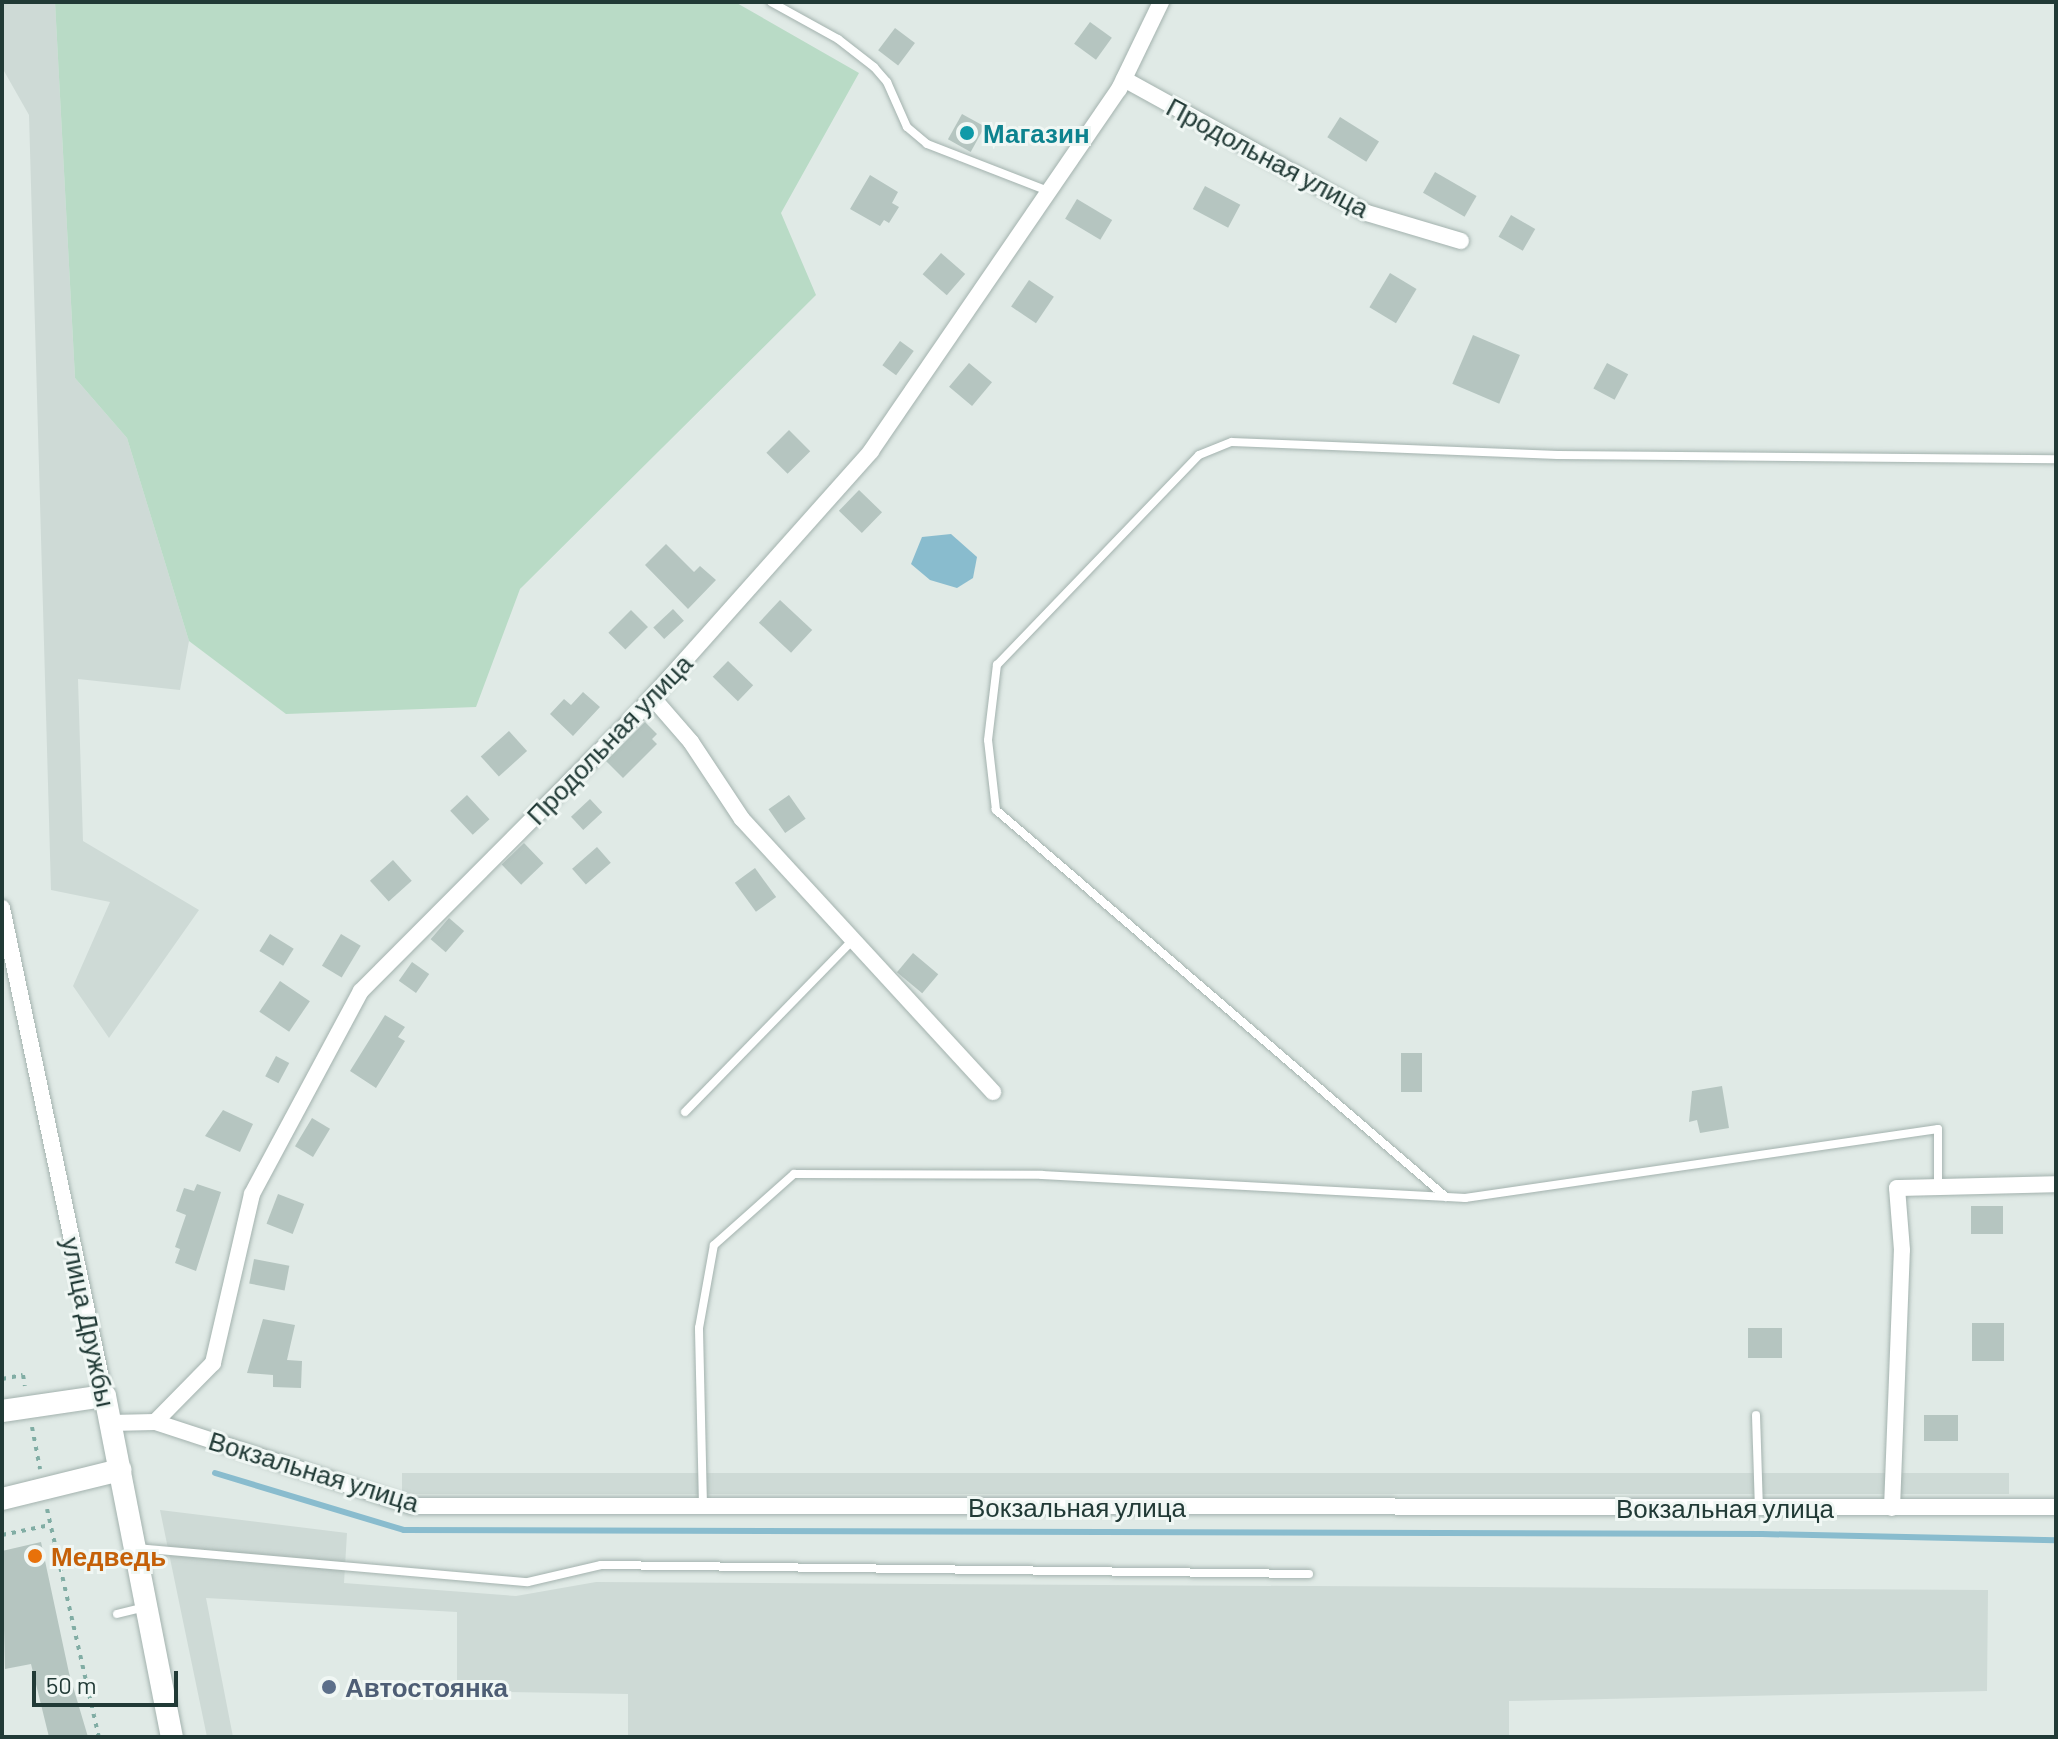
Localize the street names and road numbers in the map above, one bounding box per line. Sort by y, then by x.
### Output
street label: Продольная улица [1162,91,1374,223]
street label: Продольная улица [520,647,698,831]
street label: улица Дружбы [56,1234,122,1410]
street label: Вокзальная улица [205,1424,423,1518]
street label: Вокзальная улица [968,1491,1186,1523]
street label: Вокзальная улица [1616,1492,1834,1524]

